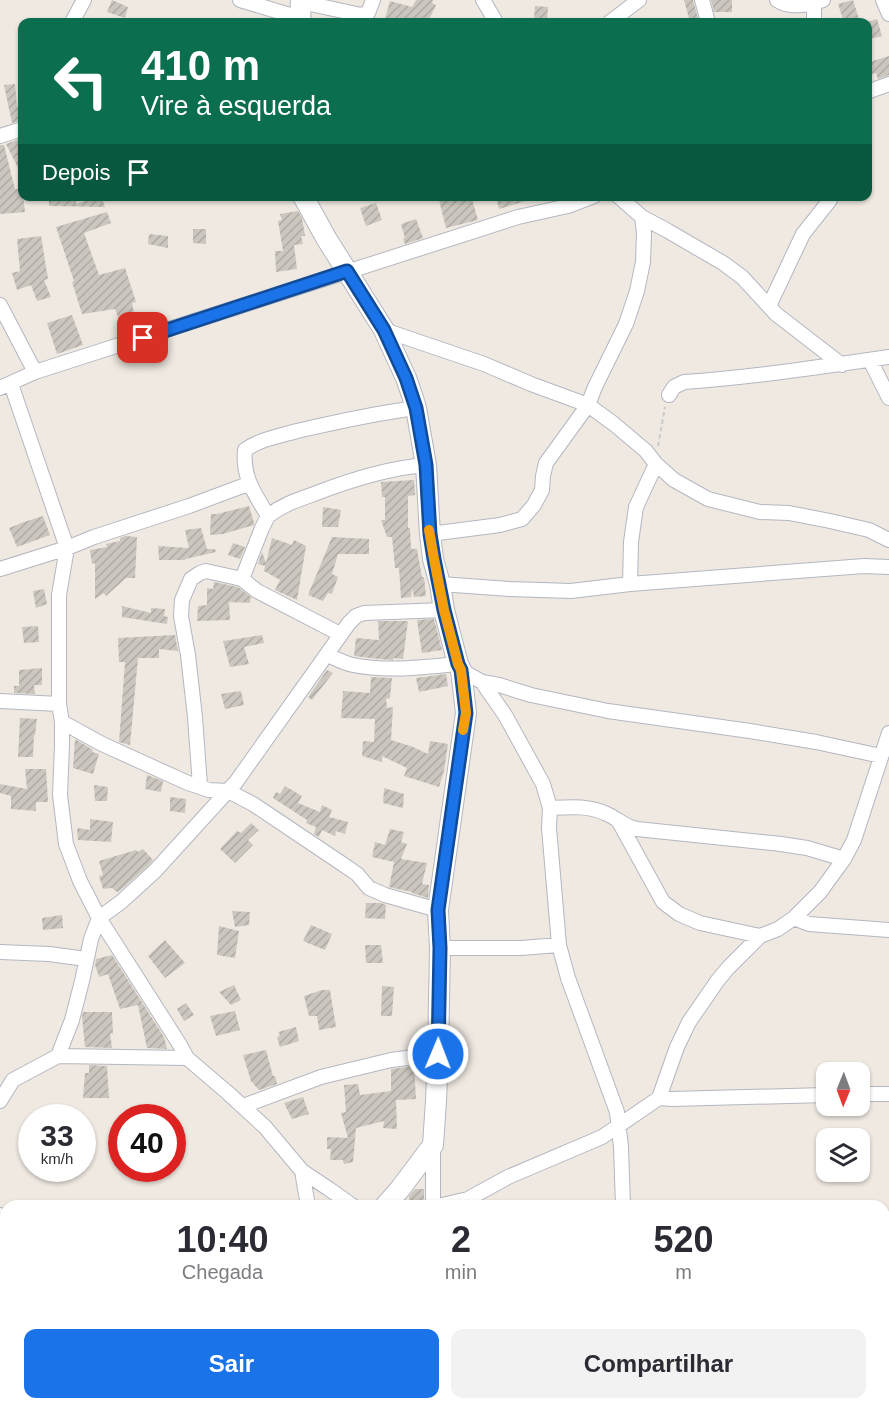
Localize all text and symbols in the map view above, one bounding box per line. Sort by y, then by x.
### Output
icon: left [42,42,120,120]
text: 410 m [141,42,260,89]
text: Vire à esquerda [141,91,331,121]
icon: arrive [122,156,155,189]
text: Depois [42,160,110,185]
pin [117,312,168,363]
icon: arrive [126,321,159,354]
position arrow [406,1022,470,1086]
north arrow [816,1062,870,1116]
map controls [816,1062,870,1182]
speed limit sign: 40 [108,1104,186,1182]
text: 33 [40,1119,74,1152]
button: layers [816,1128,870,1182]
text: km/h [41,1150,73,1167]
text: 10:40 [176,1219,268,1260]
text: 2 [451,1219,471,1260]
text: 520 [653,1219,714,1260]
text: Chegada [182,1261,263,1283]
text: min [445,1261,477,1283]
text: m [675,1261,692,1283]
button: Sair [24,1329,439,1398]
button: Compartilhar [451,1329,866,1398]

